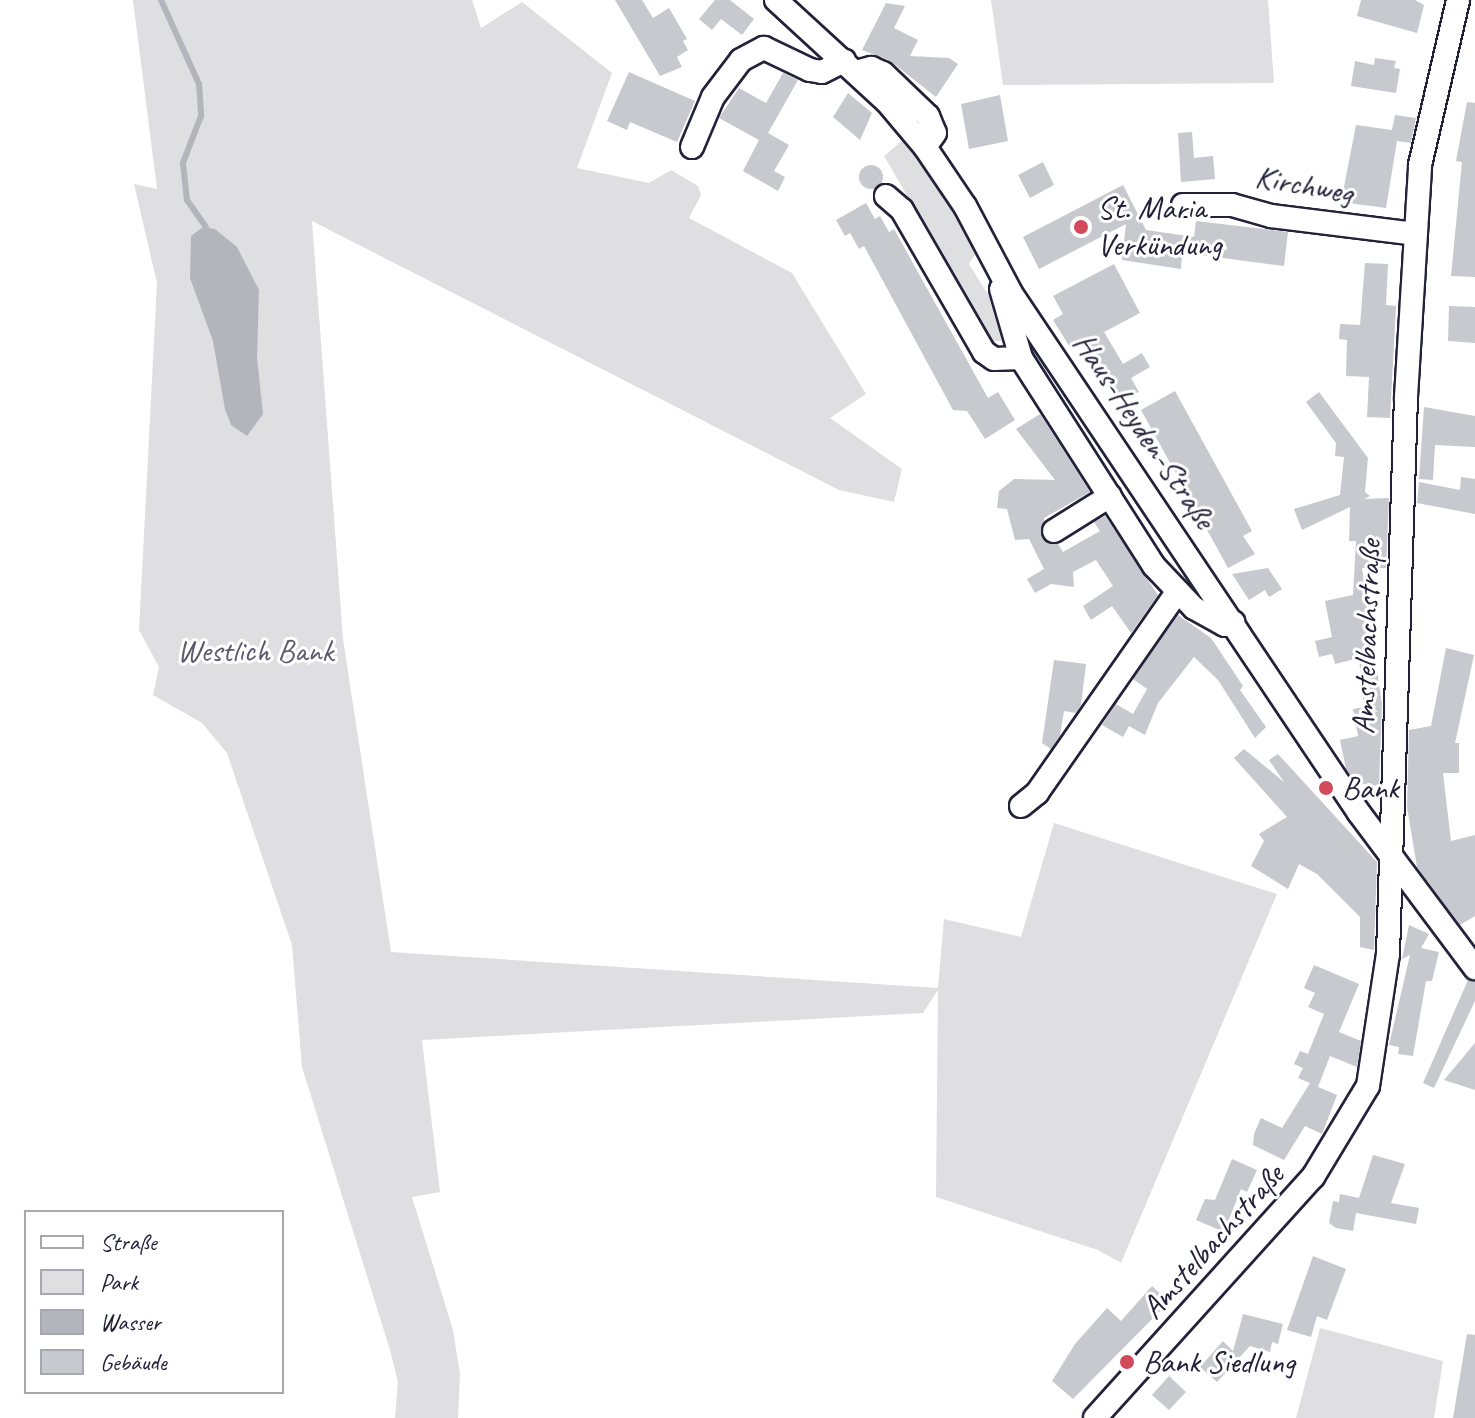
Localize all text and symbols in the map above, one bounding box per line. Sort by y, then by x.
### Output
street label: Kirchweg [1252,158,1356,212]
place label: St. Maria Verkündung [1097,190,1222,265]
marker: St. Maria Verkündung [1072,218,1090,236]
street label: Haus-Heyden-Straße [1064,326,1224,536]
street label: Amstelbachstraße [1344,539,1390,735]
park label: Westlich Bank [177,632,333,670]
place label: Bank [1342,769,1399,807]
marker: Bank [1317,779,1335,797]
street label: Amstelbachstraße [1134,1157,1292,1327]
legend [24,1210,284,1394]
text: Straße [100,1227,157,1257]
text: Park [100,1267,138,1297]
text: Wasser [100,1307,161,1337]
place label: Bank Siedlung [1143,1343,1296,1381]
text: Gebäude [100,1347,167,1377]
marker: Bank Siedlung [1118,1353,1136,1371]

